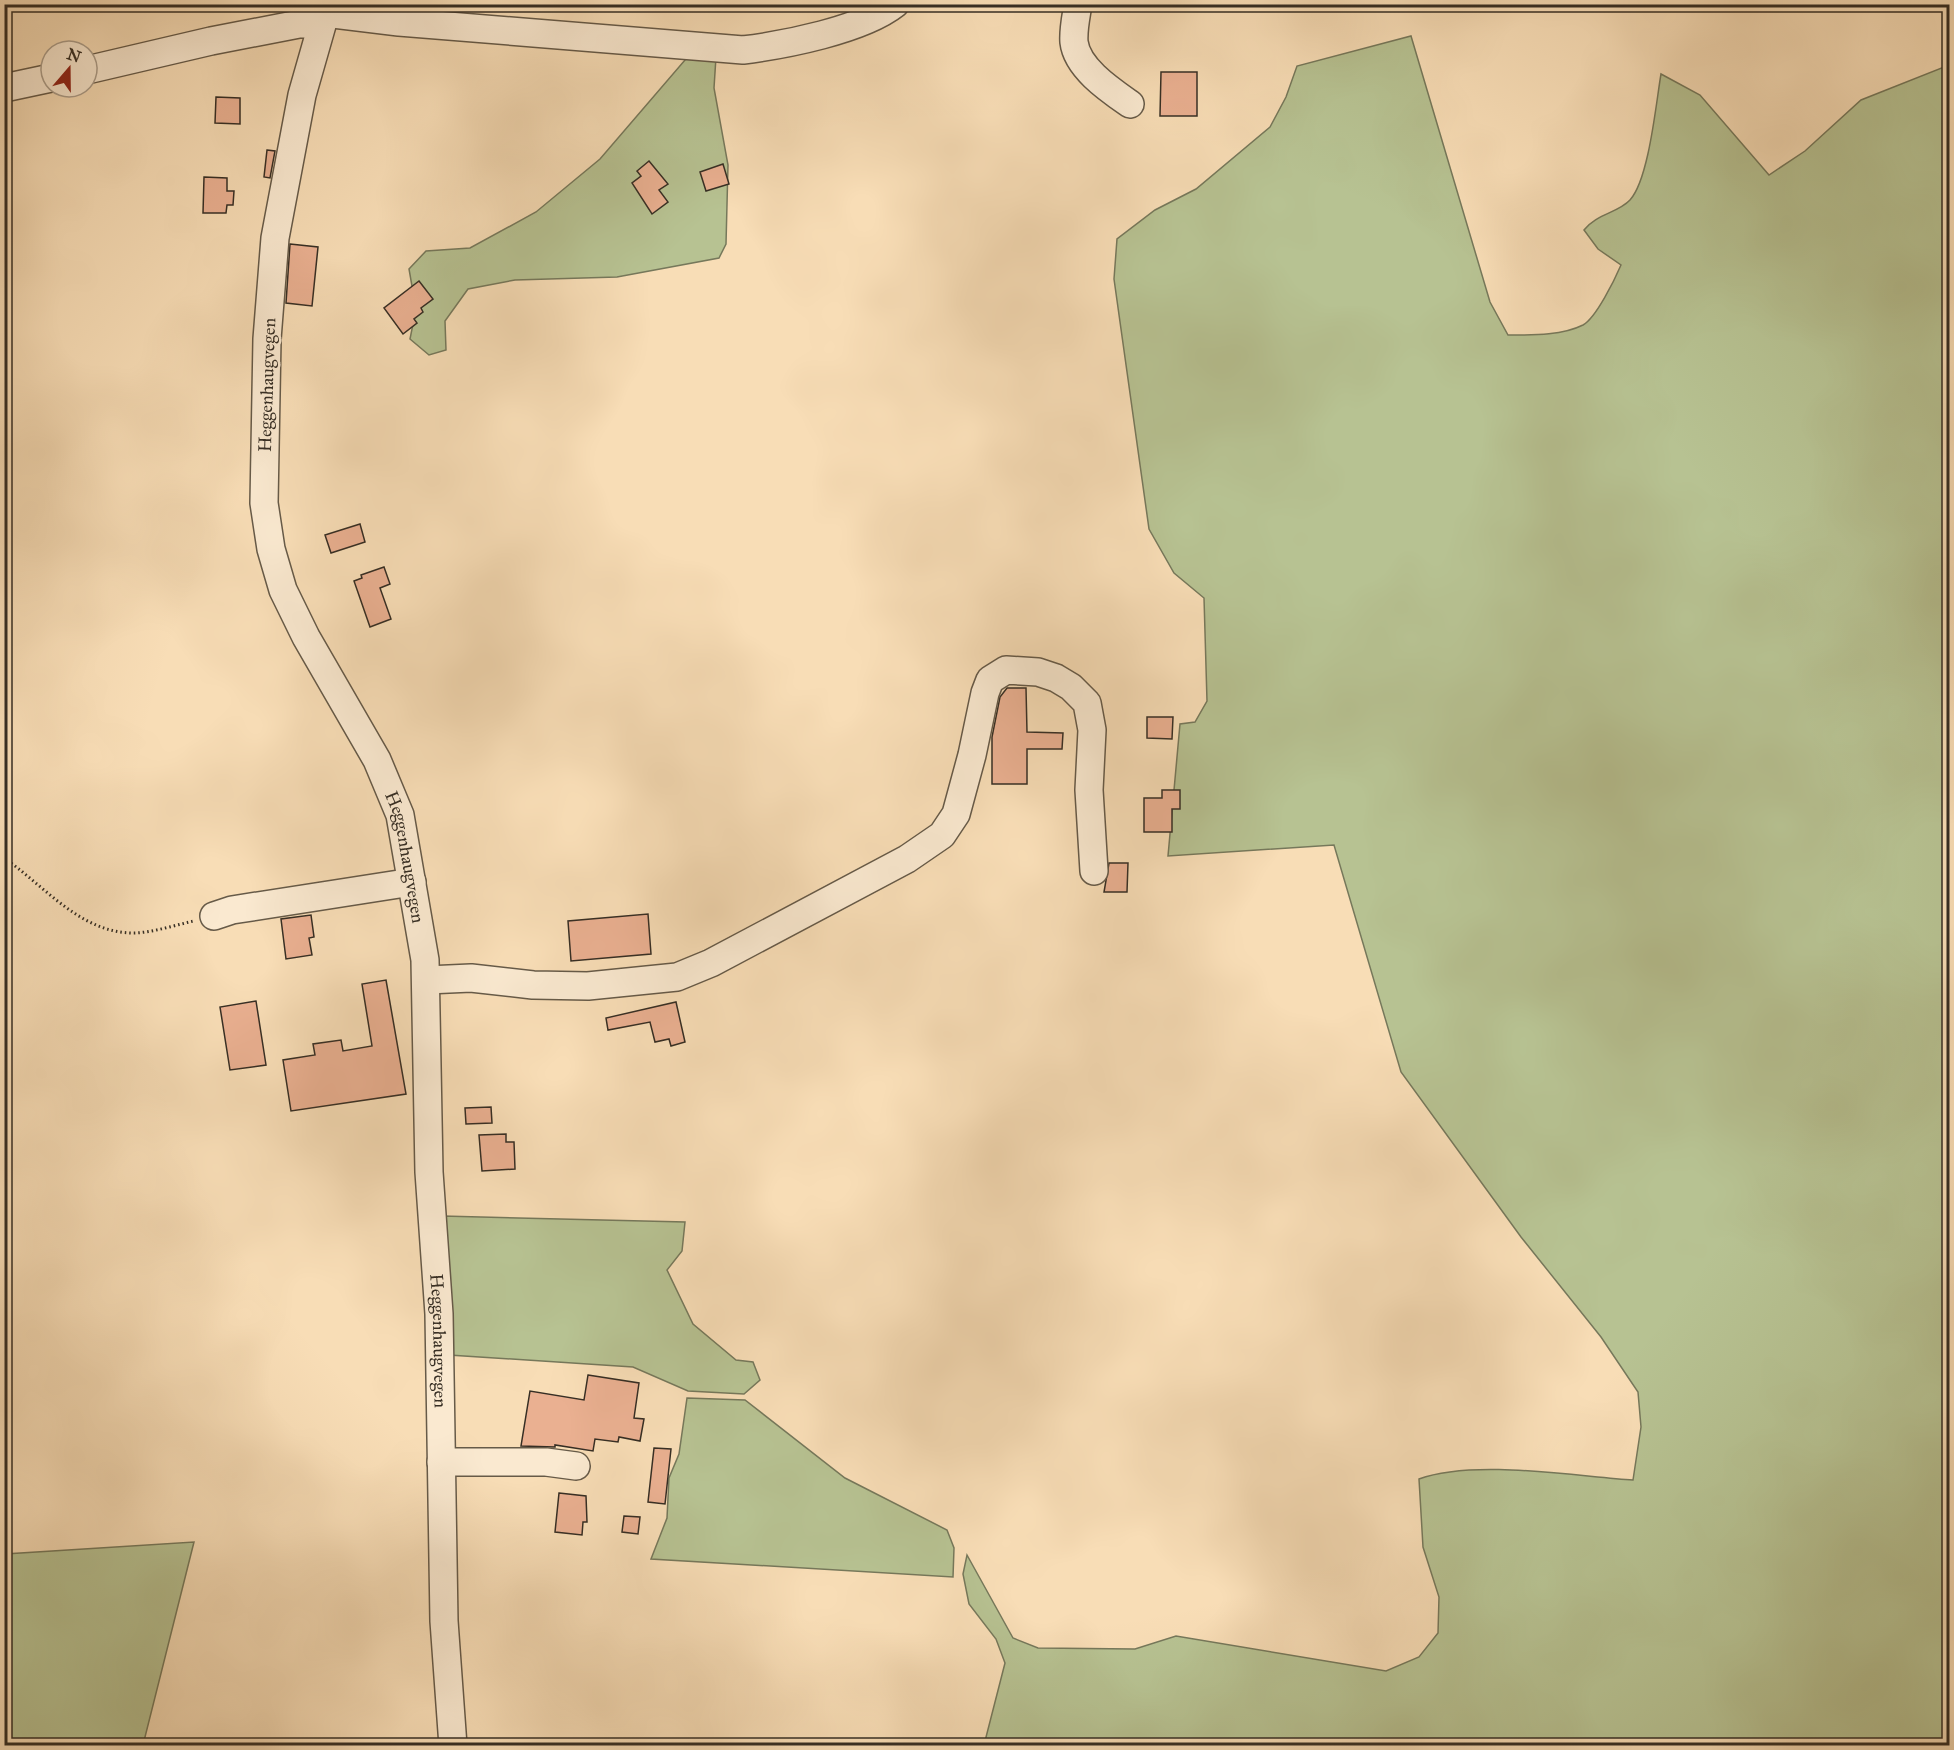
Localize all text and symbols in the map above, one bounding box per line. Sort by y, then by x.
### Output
north arrow [39,39,99,99]
text: N [64,44,84,67]
street label: Heggenhaugvegen [254,317,281,453]
street label: Heggenhaugvegen [380,788,429,925]
street label: Heggenhaugvegen [425,1273,452,1408]

